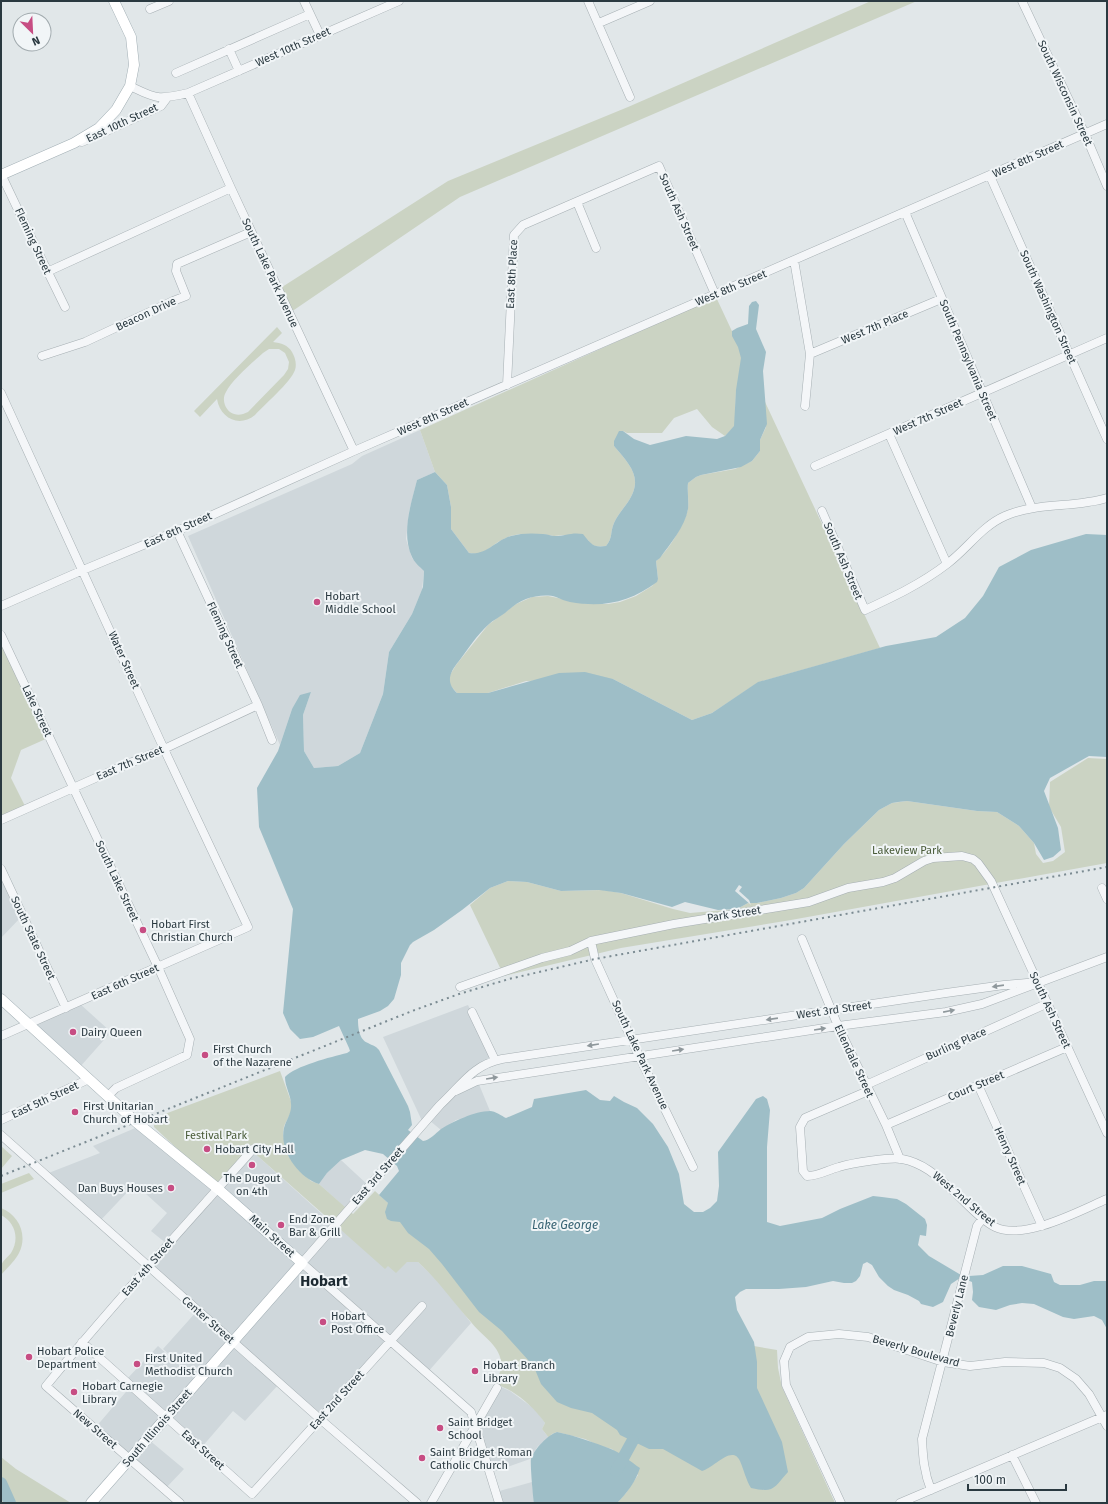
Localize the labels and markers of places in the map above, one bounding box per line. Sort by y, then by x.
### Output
place label: Hobart Middle School [325,590,396,616]
marker: Hobart Middle School [312,597,322,607]
place label: Hobart First Christian Church [151,918,233,944]
marker: Hobart First Christian Church [138,925,148,935]
place label: Dairy Queen [81,1026,142,1039]
marker: Dairy Queen [68,1027,78,1037]
place label: First Church of the Nazarene [213,1043,292,1069]
marker: First Church of the Nazarene [200,1050,210,1060]
place label: First Unitarian Church of Hobart [83,1100,168,1126]
marker: First Unitarian Church of Hobart [70,1107,80,1117]
place label: Hobart City Hall [215,1143,294,1156]
marker: Hobart City Hall [202,1144,212,1154]
marker: The Dugout on 4th [247,1160,257,1170]
place label: The Dugout on 4th [224,1172,280,1198]
place label: Dan Buys Houses [78,1182,163,1195]
marker: Dan Buys Houses [166,1183,176,1193]
place label: End Zone Bar & Grill [289,1213,341,1239]
marker: End Zone Bar & Grill [276,1220,286,1230]
place label: Hobart Post Office [331,1310,384,1336]
marker: Hobart Post Office [318,1317,328,1327]
place label: Hobart Police Department [37,1345,104,1371]
marker: Hobart Police Department [24,1352,34,1362]
place label: First United Methodist Church [145,1352,233,1378]
marker: First United Methodist Church [132,1359,142,1369]
place label: Hobart Branch Library [483,1359,555,1385]
marker: Hobart Branch Library [470,1366,480,1376]
place label: Hobart Carnegie Library [82,1380,163,1406]
marker: Hobart Carnegie Library [69,1387,79,1397]
place label: Saint Bridget School [448,1416,513,1442]
marker: Saint Bridget School [435,1423,445,1433]
place label: Saint Bridget Roman Catholic Church [430,1446,532,1472]
marker: Saint Bridget Roman Catholic Church [417,1453,427,1463]

